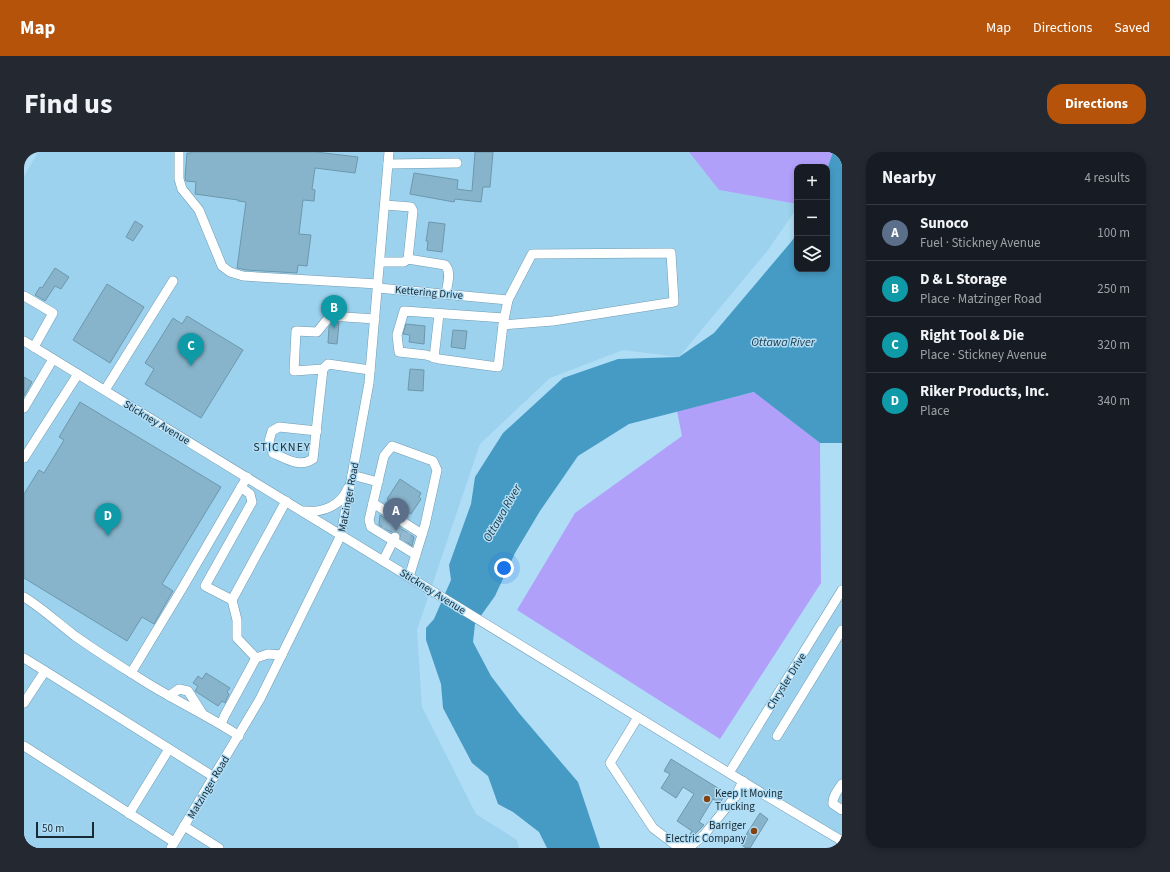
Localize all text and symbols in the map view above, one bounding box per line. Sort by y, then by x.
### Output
text: Map [20,15,55,42]
text: Map [986,18,1011,38]
text: Directions [1033,18,1092,38]
text: Saved [1114,18,1150,38]
text: Find us [24,84,112,124]
button: Directions [1047,84,1146,124]
map controls [794,164,830,272]
button: + [794,164,830,200]
text: Nearby [882,166,936,190]
text: 4 results [1085,169,1130,187]
button: − [794,200,830,236]
text: Sunoco [920,213,969,234]
text: A [891,224,899,242]
text: 100 m [1097,224,1130,242]
text: Fuel · Stickney Avenue [920,234,1040,252]
button: layers [794,236,830,272]
text: D & L Storage [920,269,1007,290]
text: B [891,280,899,298]
text: 250 m [1097,280,1130,298]
street label: Kettering Drive [394,282,464,303]
text: Place · Matzinger Road [920,290,1042,308]
pin: B [321,295,347,328]
text: Right Tool & Die [920,325,1024,346]
pin: C [178,333,204,366]
water label: Ottawa River [751,334,816,351]
text: C [891,336,899,354]
text: 320 m [1097,336,1130,354]
text: Place · Stickney Avenue [920,346,1047,364]
text: Riker Products, Inc. [920,381,1049,402]
text: D [891,392,899,410]
text: 340 m [1097,392,1130,410]
street label: Stickney Avenue [121,397,193,449]
text: Place [920,402,949,420]
district label: STICKNEY [253,439,311,456]
street label: Matzinger Road [334,461,363,533]
water label: Ottawa River [479,481,526,545]
pin: A [383,498,409,531]
pin: D [95,503,121,536]
your location [494,558,514,578]
street label: Stickney Avenue [397,565,469,618]
street label: Chrysler Drive [763,650,810,712]
street label: Matzinger Road [184,753,233,822]
place label: Keep It Moving Trucking [715,786,783,814]
marker: Keep It Moving Trucking [702,794,712,804]
place label: Barriger Electric Company [666,818,746,846]
scale bar [36,820,94,839]
text: 50 m [42,821,64,836]
marker: Barriger Electric Company [749,826,759,836]

